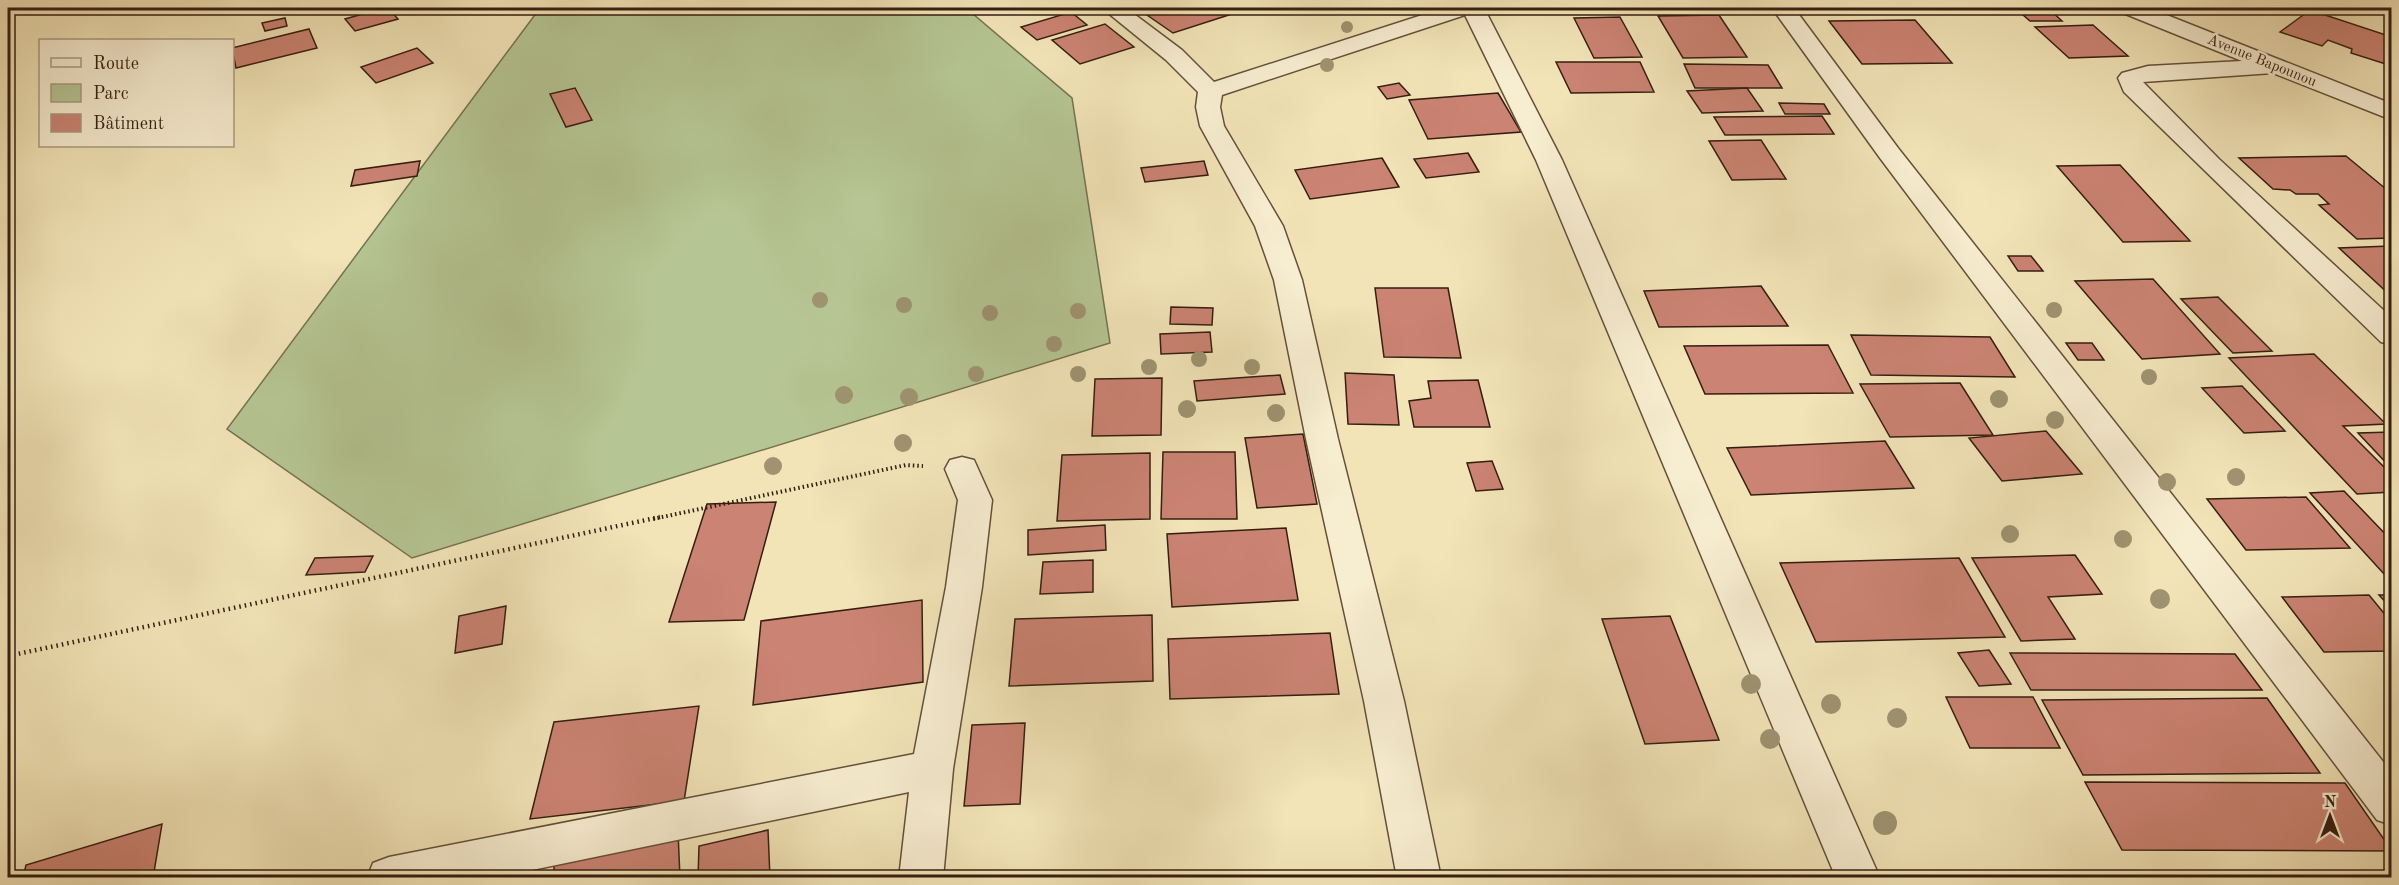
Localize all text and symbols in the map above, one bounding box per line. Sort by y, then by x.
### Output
street label: Avenue Bapounou [2205,33,2318,90]
legend [39,39,234,147]
text: Route [93,55,139,73]
text: Parc [93,85,129,103]
text: Bâtiment [93,115,164,133]
north arrow [2300,786,2360,846]
text: N [2324,795,2337,811]

